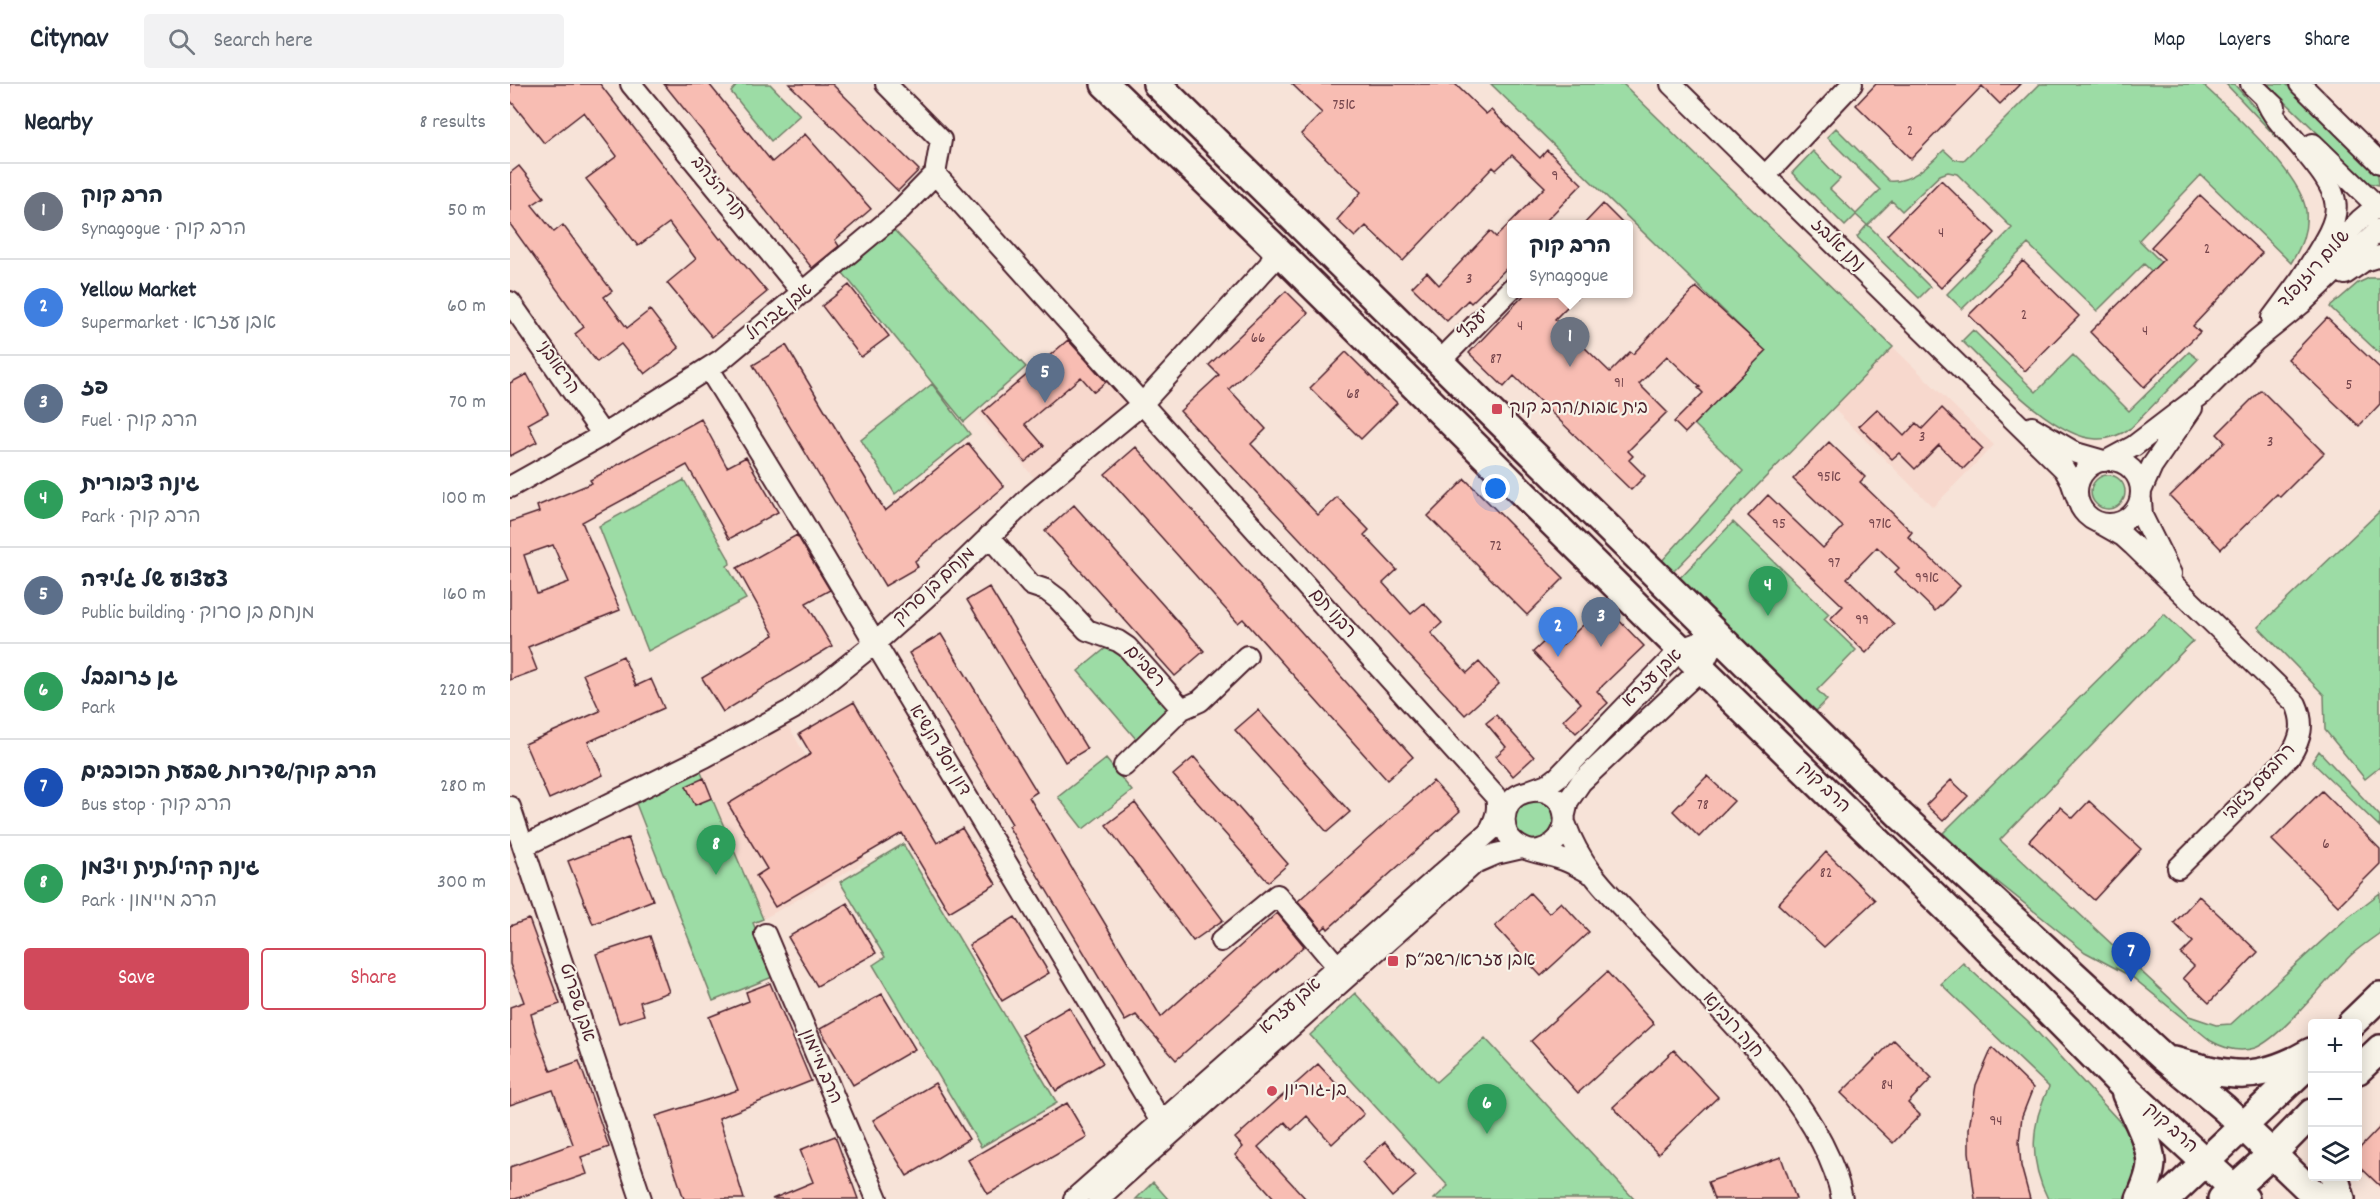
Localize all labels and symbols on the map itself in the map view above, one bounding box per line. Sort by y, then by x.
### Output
house number: 75א [1333,95,1355,117]
house number: 2 [1907,121,1913,143]
street label: תור הזהב [684,151,752,227]
house number: 9 [1552,166,1558,188]
street label: נתן אלבז [1804,214,1870,278]
house number: 4 [1938,223,1944,245]
street label: שלום רוזנפלד [2273,225,2357,315]
house number: 2 [2204,239,2210,261]
house number: 3 [1466,269,1472,291]
street label: אבן גבירול [741,278,819,348]
street label: יעבץ [1454,304,1496,346]
house number: 2 [2021,305,2027,327]
house number: 4 [1517,316,1523,338]
pin: 1 [1550,318,1590,367]
house number: 4 [2142,321,2148,343]
house number: 66 [1251,328,1265,350]
street label: הראובני [529,336,585,400]
house number: 87 [1490,349,1502,371]
pin: 5 [1026,354,1064,403]
house number: 91 [1614,373,1624,395]
house number: 5 [2346,375,2353,397]
house number: 68 [1346,384,1360,406]
place label: בית אבות/הרב קוק [1509,397,1648,422]
marker: בית אבות/הרב קוק [1490,402,1504,416]
house number: 3 [1919,427,1925,449]
house number: 3 [2267,432,2273,454]
house number: 95א [1817,467,1841,489]
your location [1481,474,1510,503]
house number: 95 [1772,514,1786,536]
house number: 97א [1869,514,1891,536]
house number: 72 [1490,536,1502,558]
street label: מנחם בן סרוק [888,542,982,632]
house number: 97 [1828,553,1841,575]
pin: 4 [1748,566,1788,616]
house number: 99א [1915,568,1939,590]
street label: רבנו תם [1303,583,1361,645]
pin: 3 [1582,598,1620,647]
pin: 2 [1538,608,1578,657]
house number: 99 [1855,610,1869,632]
street label: רשב"ם [1118,640,1170,694]
street label: אבן עזרא [1617,644,1689,714]
street label: דון יוסף הנשיא [902,701,976,801]
street label: רחבעם זאבי [2218,739,2302,827]
street label: הרב קוק [1791,756,1855,820]
house number: 78 [1697,795,1709,817]
pin: 8 [696,826,736,875]
house number: 6 [2322,834,2330,856]
house number: 82 [1820,863,1832,885]
pin: 7 [2112,932,2150,982]
place label: אבן עזרא/רשב״ם [1405,949,1535,974]
marker: אבן עזרא/רשב״ם [1386,954,1400,968]
street label: אבן שפרוט [552,961,600,1045]
street label: אבן עזרא [1254,973,1328,1041]
street label: חנה רובינא [1696,988,1768,1064]
street label: הרב מיימון [793,1026,847,1108]
house number: 84 [1881,1075,1893,1097]
place label: בן-גוריון [1284,1079,1347,1104]
marker: בן-גוריון [1265,1084,1279,1098]
pin: 6 [1468,1084,1506,1134]
street label: הרב קוק [2138,1098,2202,1160]
house number: 94 [1989,1111,2003,1133]

